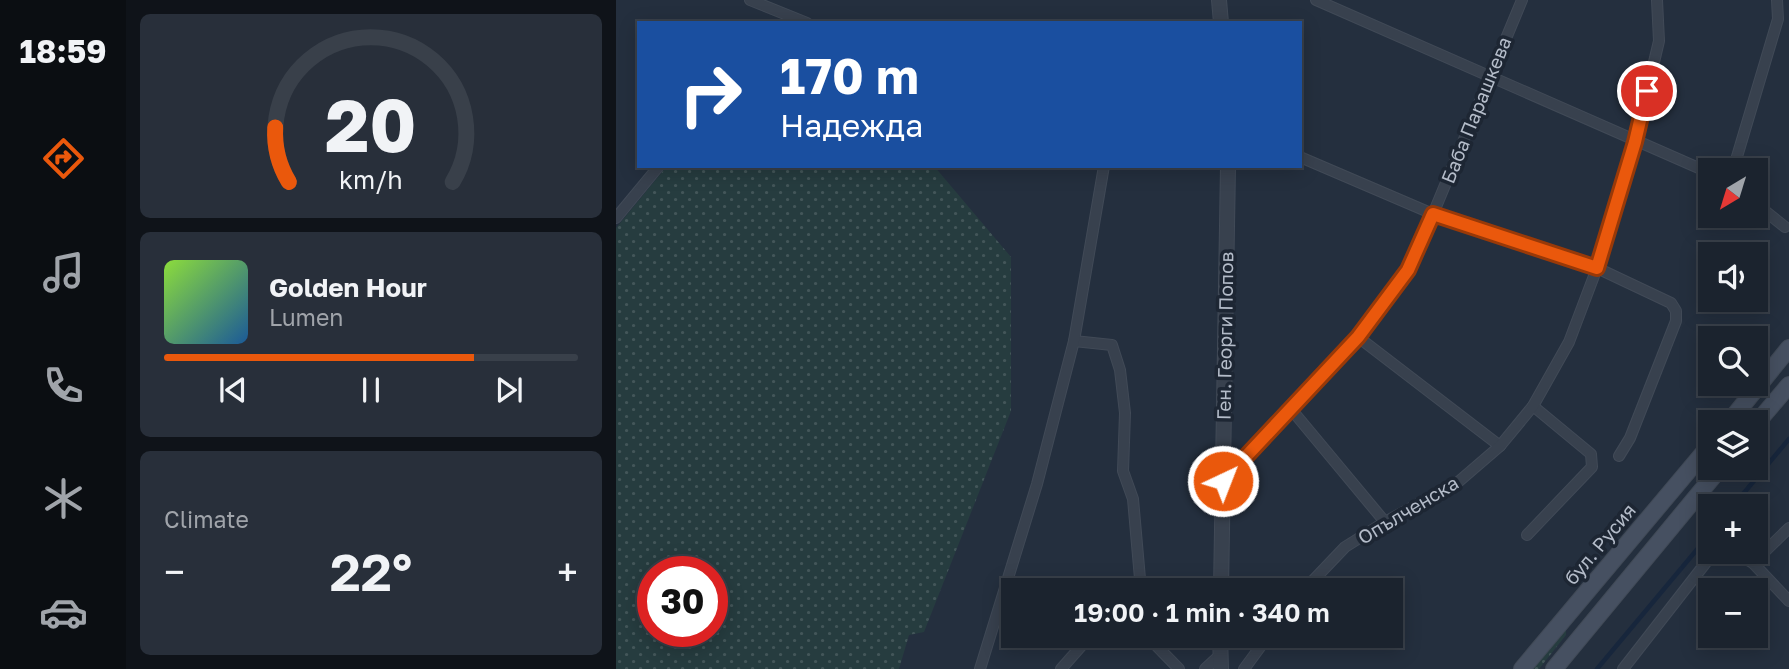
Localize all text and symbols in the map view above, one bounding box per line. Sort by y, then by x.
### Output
text: 18:59 [19,32,107,70]
street label: Баба Парашкева [1436,33,1515,186]
text: 170 m [780,46,919,105]
icon: right [665,49,756,140]
pin [1617,61,1677,121]
icon: arrive [1628,72,1666,110]
text: 20 [325,82,417,169]
text: Надежда [780,106,923,144]
icon: directions [39,134,88,183]
north arrow [1698,158,1768,228]
map controls [1698,158,1768,648]
text: km/h [339,164,403,195]
button: sound [1698,242,1768,312]
icon: music [39,248,88,297]
street label: Ген. Георги Попов [1212,252,1237,420]
text: Golden Hour [269,272,427,303]
text: Lumen [269,303,343,331]
button: search [1698,326,1768,396]
icon: phone [39,361,88,410]
icon: previous [214,371,252,409]
icon: pause [352,371,390,409]
icon: next [490,371,528,409]
button: layers [1698,410,1768,480]
position arrow [1186,444,1260,518]
street label: Опълченска [1353,471,1462,549]
icon: climate [39,474,88,523]
button: + [1698,494,1768,564]
street label: бул. Русия [1559,499,1640,589]
text: Climate [164,505,249,533]
text: 22° [330,540,412,602]
text: − [164,549,185,594]
text: + [557,549,578,594]
speed limit sign: 30 [637,556,728,647]
button: − [1698,578,1768,648]
icon: car [39,588,88,637]
text: 19:00 · 1 min · 340 m [1074,597,1330,628]

